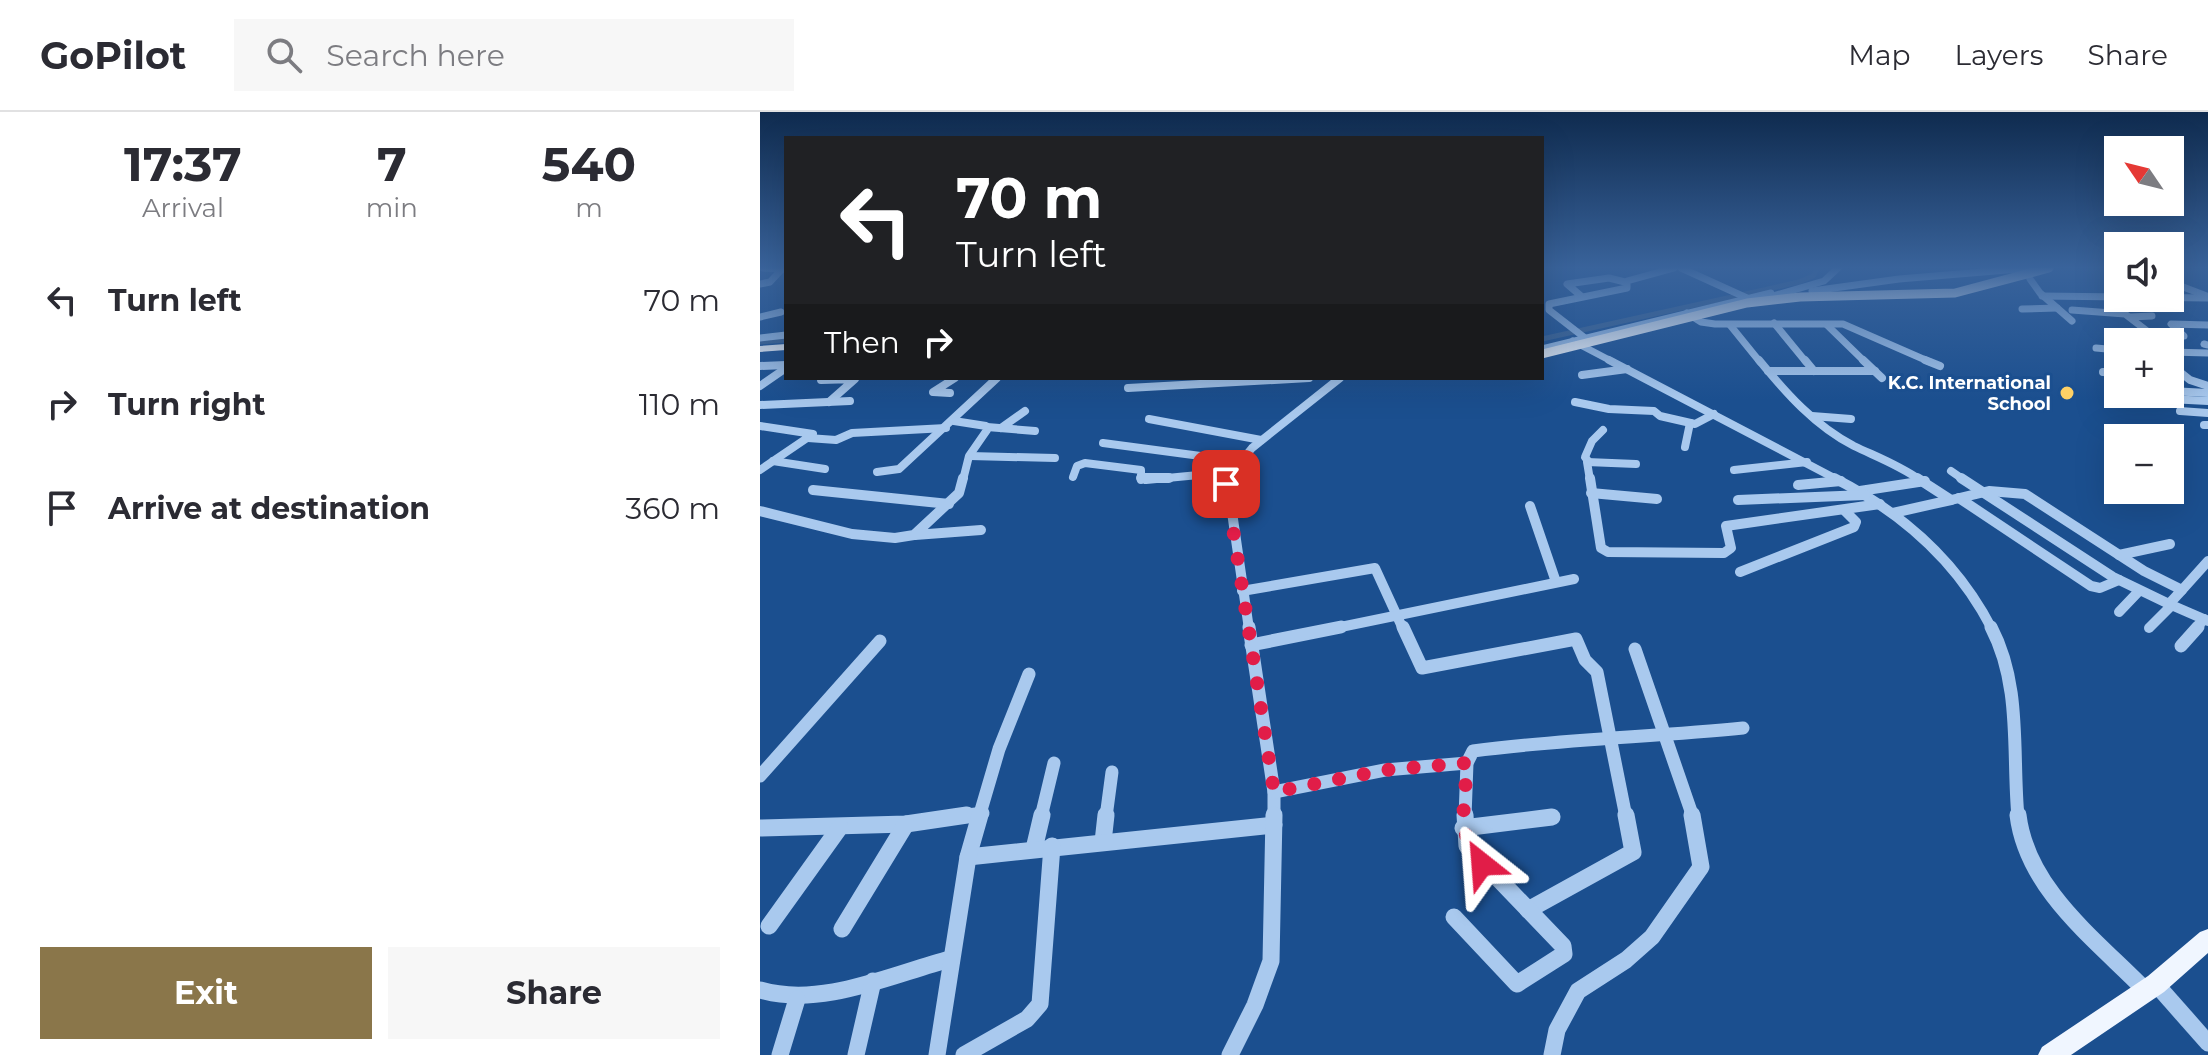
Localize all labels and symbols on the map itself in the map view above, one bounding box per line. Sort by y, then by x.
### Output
north arrow [2104,136,2184,216]
place label: K.C. International School [1888,372,2051,415]
marker: K.C. International School [2058,384,2076,402]
pin [1192,450,1260,518]
position arrow [1440,822,1524,906]

